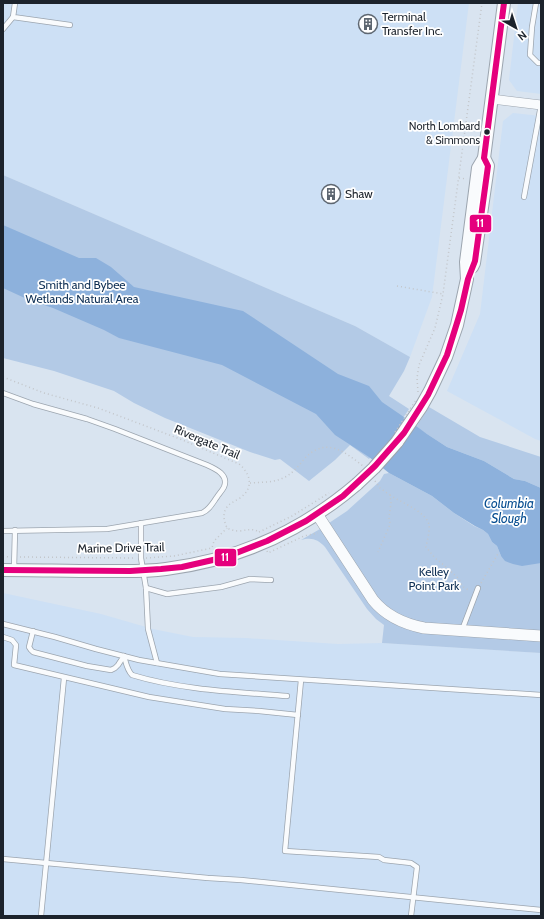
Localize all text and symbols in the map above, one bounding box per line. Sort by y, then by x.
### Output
north arrow [496,8,536,48]
place label: Terminal Transfer Inc. [382,9,443,38]
building icon: Terminal Transfer Inc. [357,13,379,35]
text: N [515,28,530,44]
place label: North Lombard & Simmons [409,119,480,147]
marker: North Lombard & Simmons [482,127,492,137]
building icon: Shaw [320,183,342,205]
place label: Shaw [345,186,373,201]
line badge: 11 [469,214,492,233]
text: 11 [476,216,484,230]
park label: Smith and Bybee Wetlands Natural Area [26,277,139,306]
street label: Rivergate Trail [172,421,242,462]
water label: Columbia Slough [484,495,534,526]
street label: Marine Drive Trail [77,539,165,556]
line badge: 11 [214,548,237,567]
text: 11 [221,550,229,564]
park label: Kelley Point Park [409,564,460,593]

